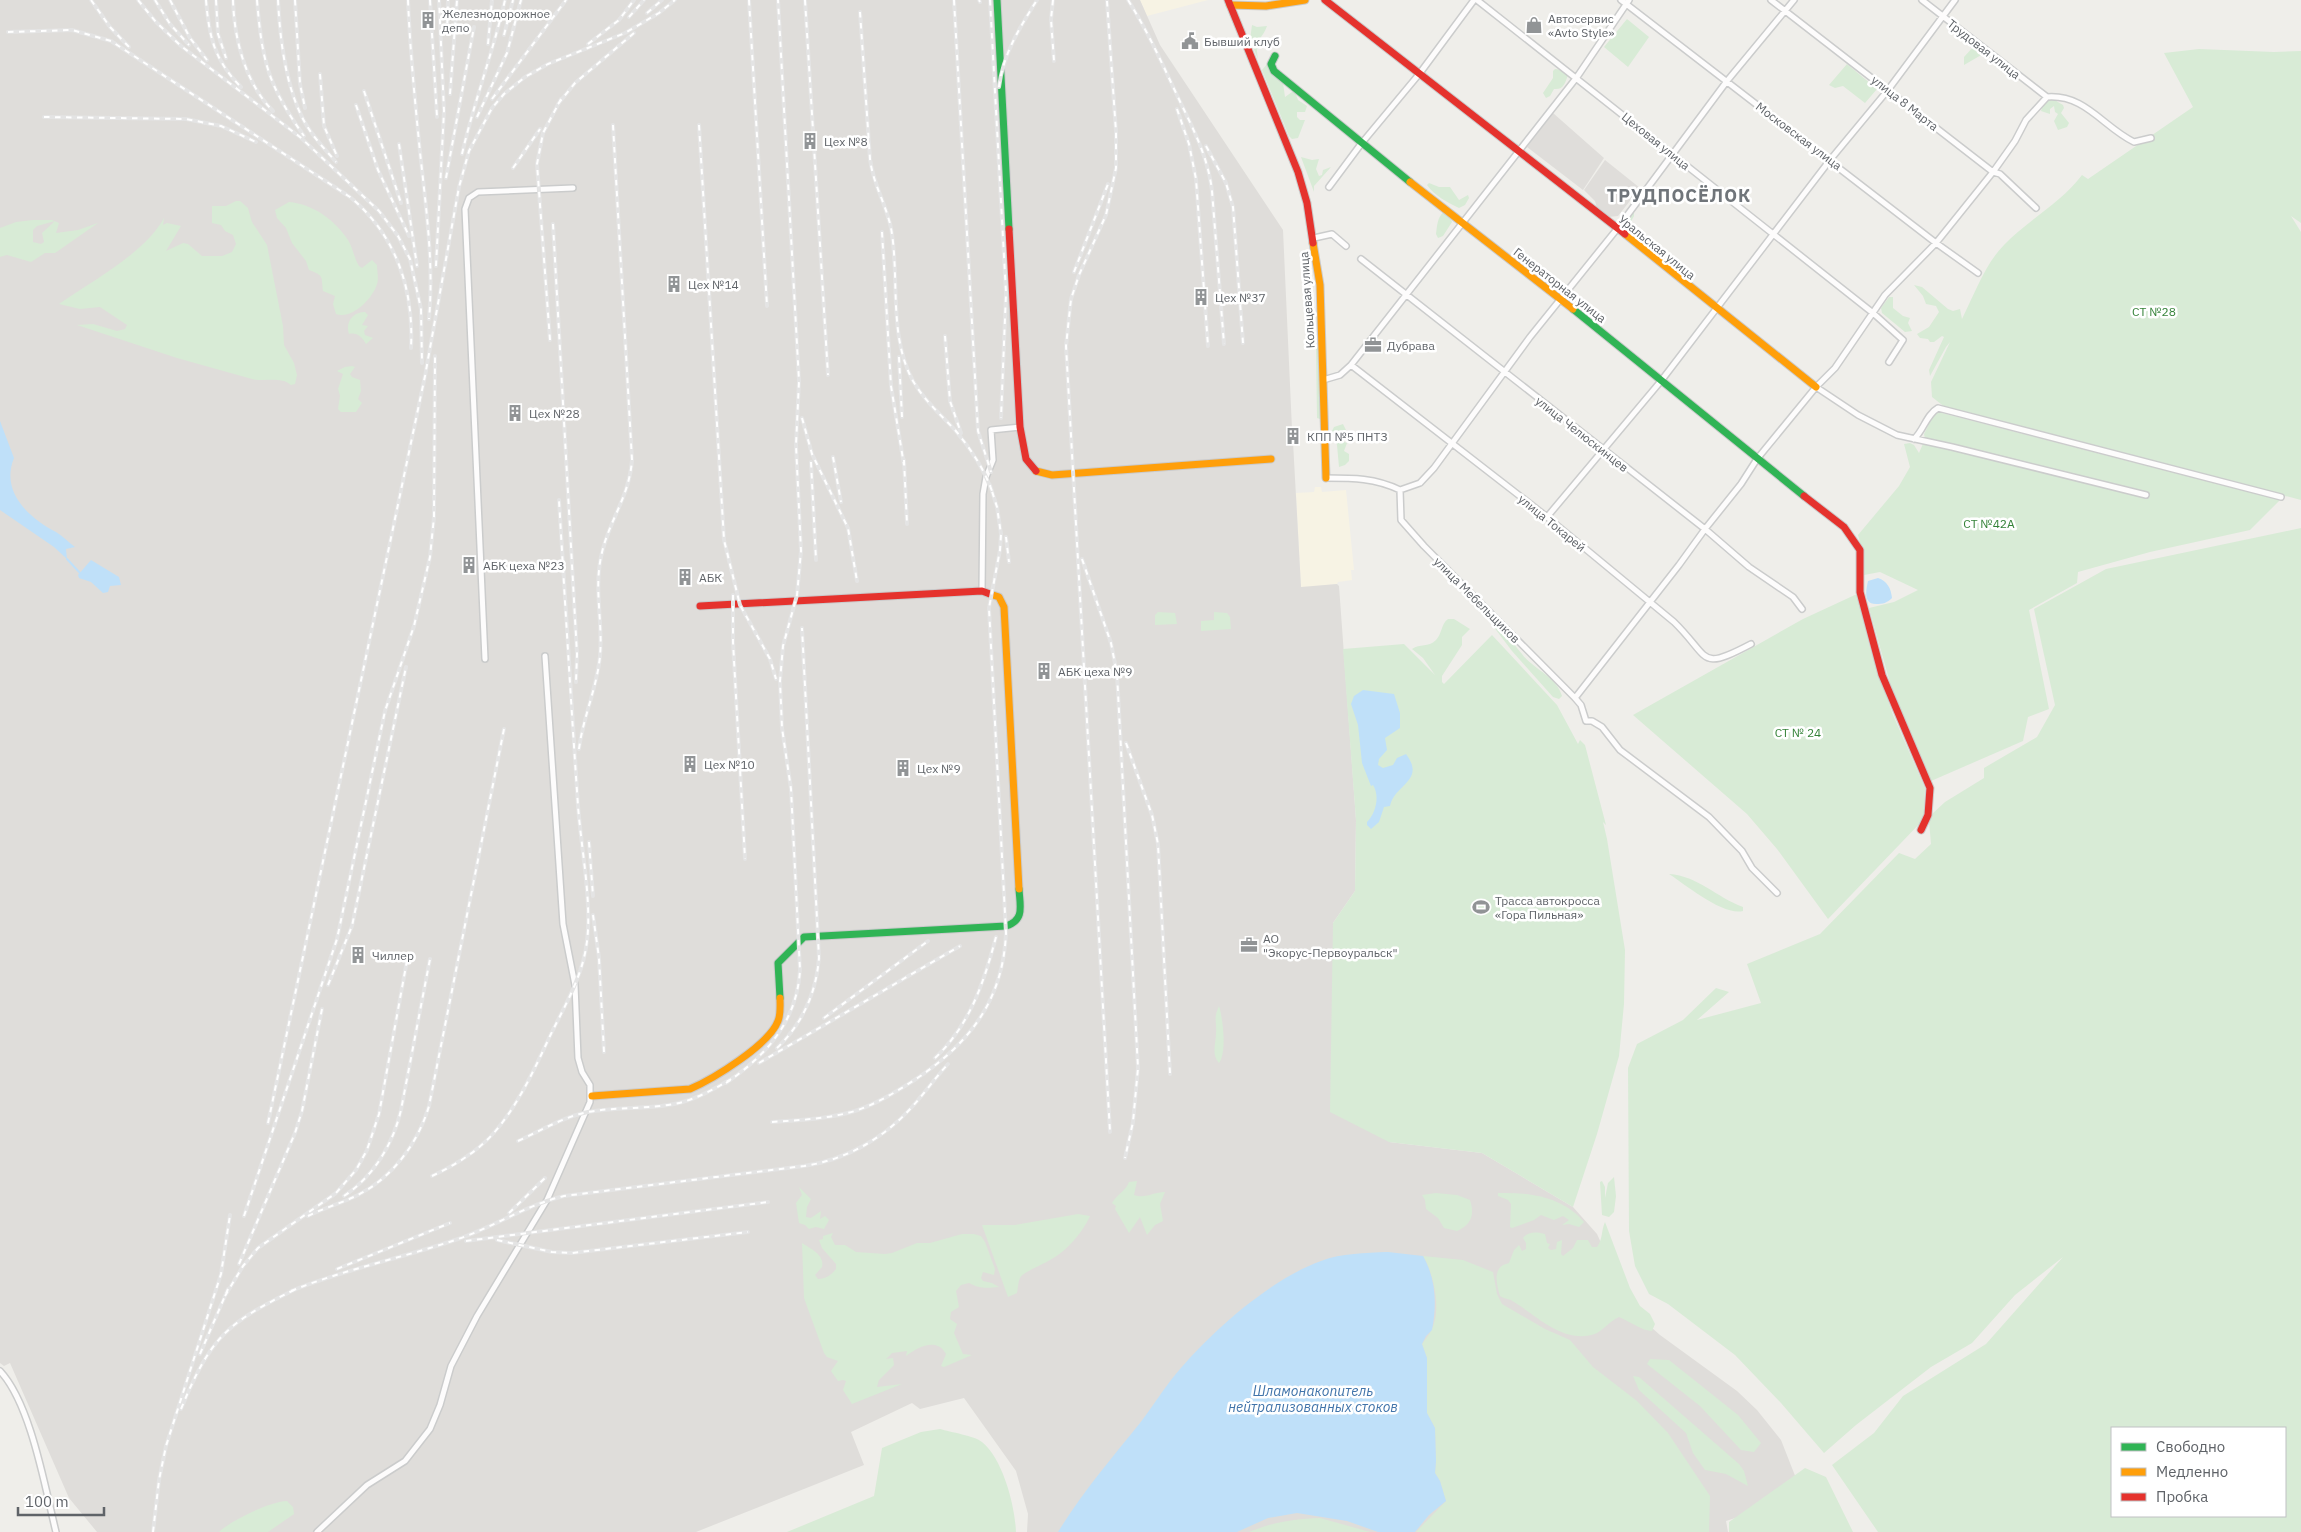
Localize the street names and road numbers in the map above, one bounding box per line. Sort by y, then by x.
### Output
street label: Трудовая улица [1945,16,2024,82]
street label: улица 8 Марта [1868,72,1942,134]
street label: Московская улица [1753,99,1845,174]
street label: Цеховая улица [1619,109,1694,173]
street label: Уральская улица [1616,211,1699,283]
street label: Генераторная улица [1511,244,1610,326]
street label: Кольцевая улица [1296,251,1318,349]
street label: улица Челюскинцев [1533,393,1631,475]
street label: улица Токарей [1515,491,1589,555]
street label: улица Мебельщиков [1431,554,1523,646]

